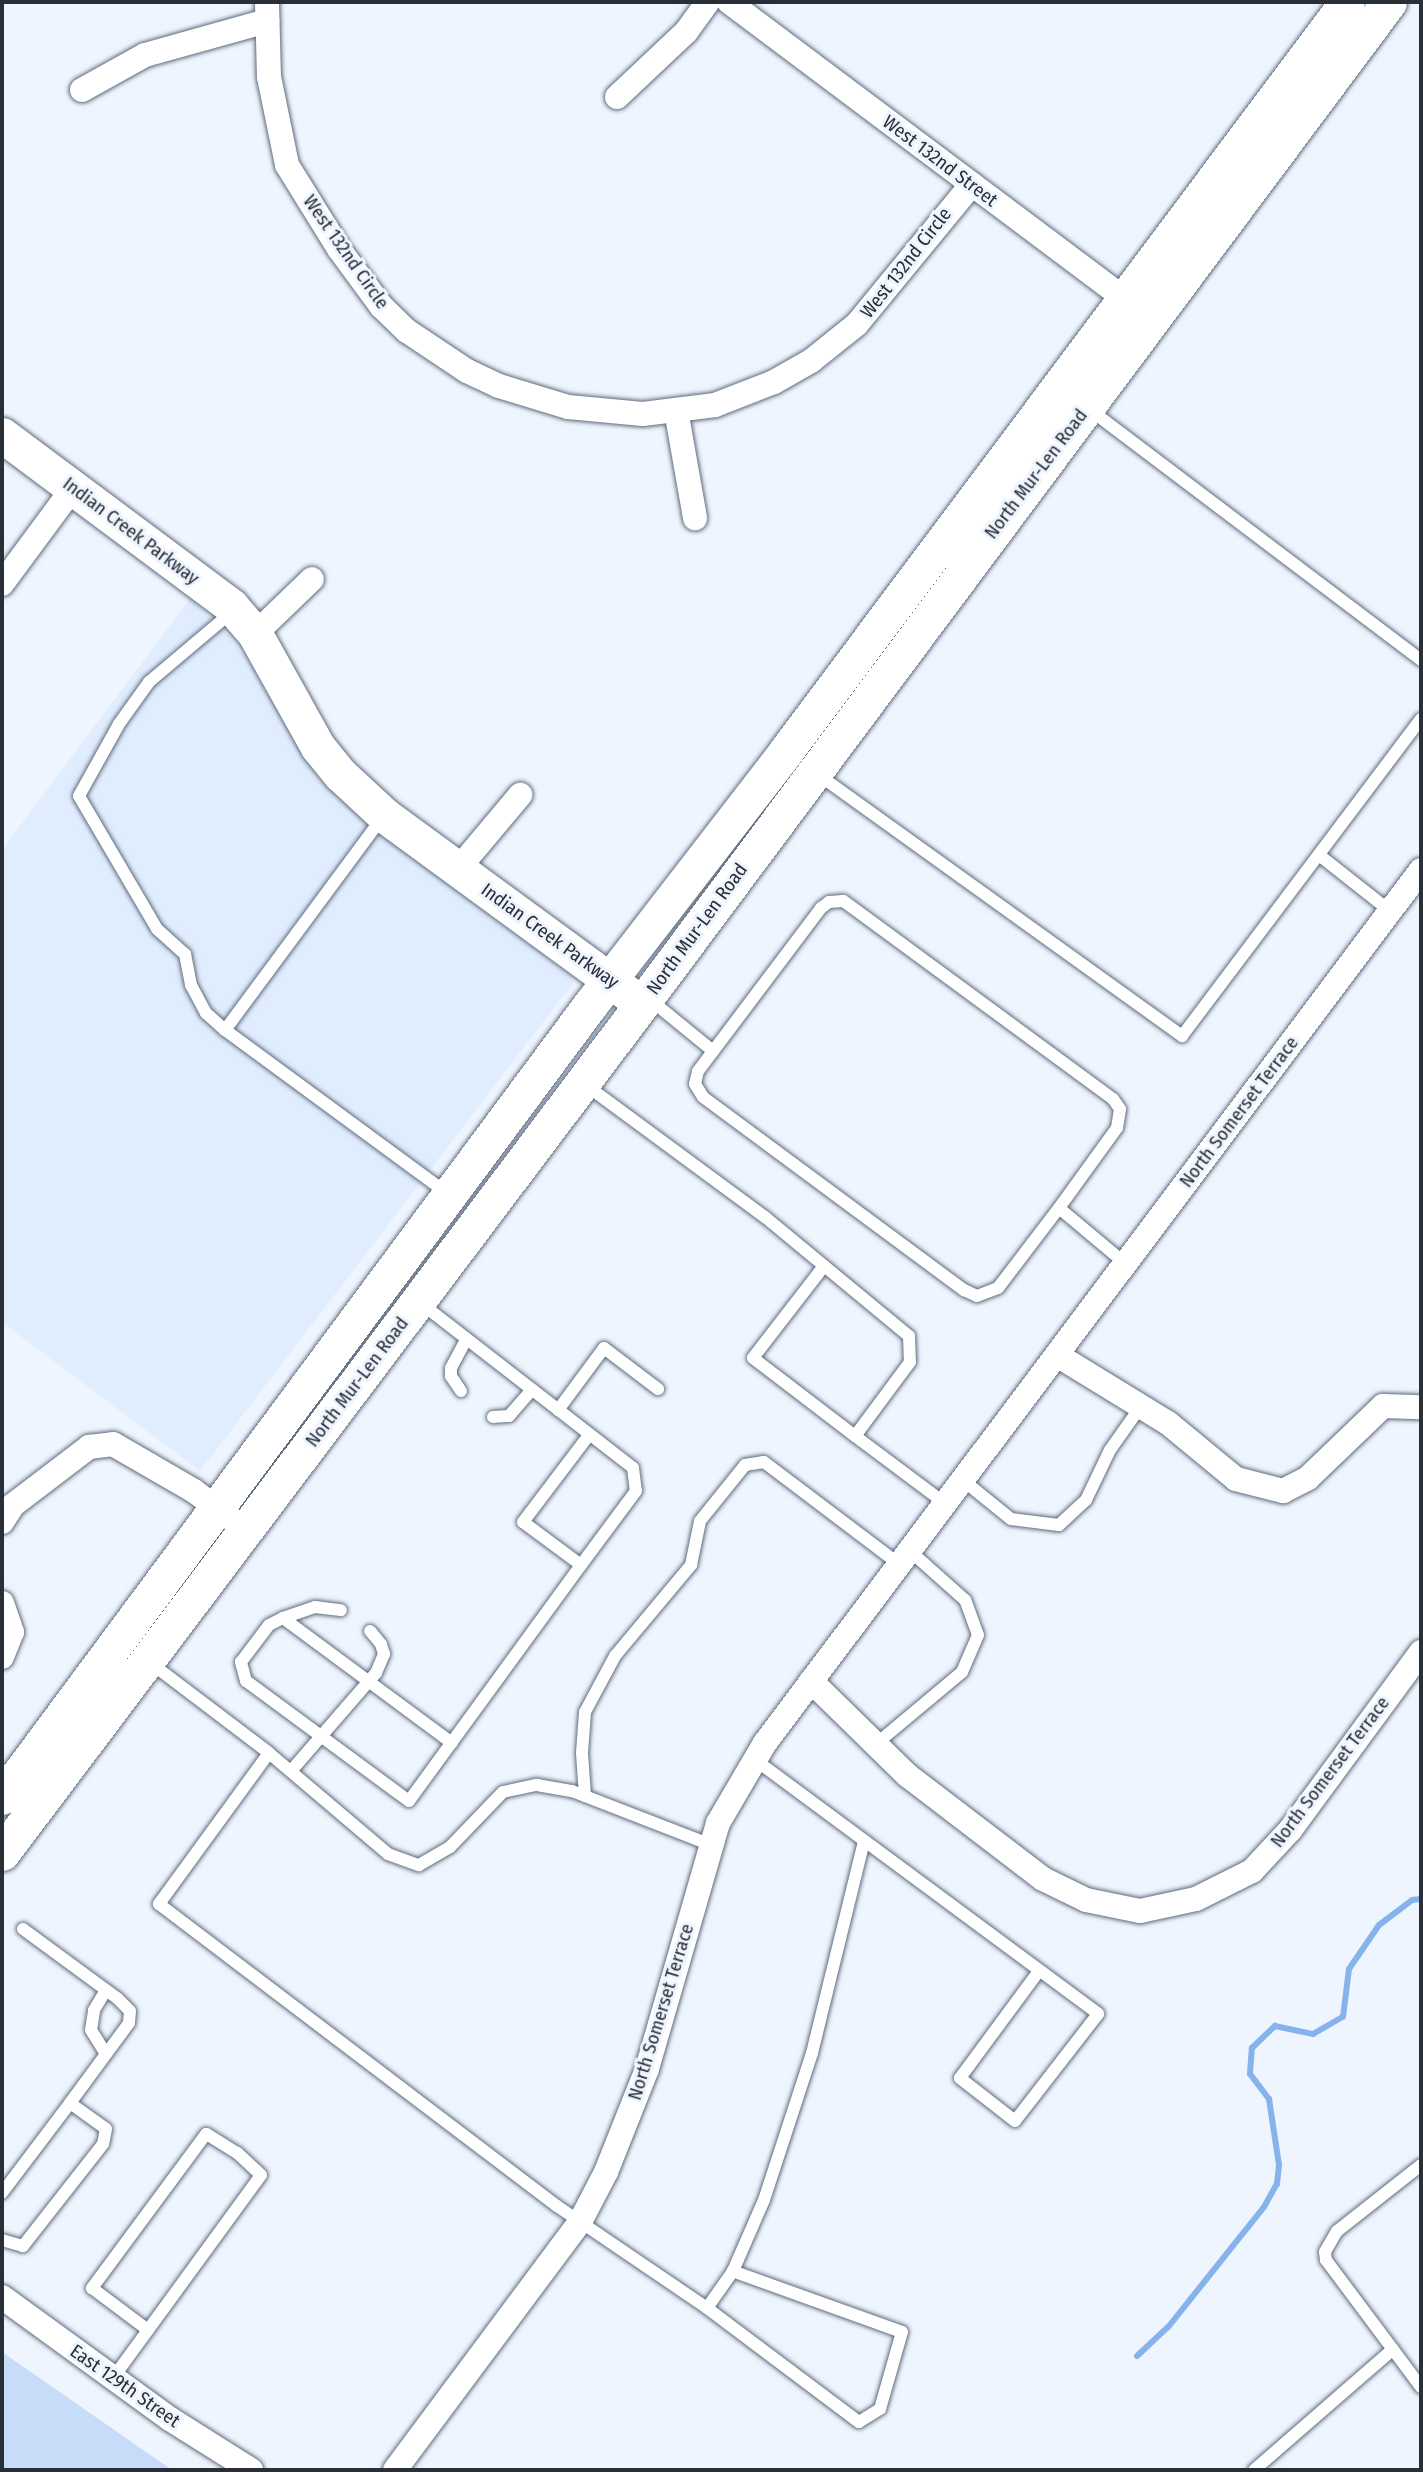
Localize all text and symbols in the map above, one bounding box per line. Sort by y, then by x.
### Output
street label: West 132nd Street [878,110,1002,212]
street label: West 132nd Circle [298,191,394,313]
street label: West 132nd Circle [856,203,956,323]
street label: North Mur-Len Road [980,405,1092,543]
street label: Indian Creek Parkway [58,472,204,590]
street label: North Mur-Len Road [642,859,752,999]
street label: Indian Creek Parkway [477,878,623,994]
street label: North Somerset Terrace [1175,1032,1303,1192]
street label: North Mur-Len Road [301,1313,413,1451]
street label: North Somerset Terrace [1266,1692,1394,1852]
street label: North Somerset Terrace [623,1921,699,2103]
street label: East 129th Street [66,2340,184,2432]

